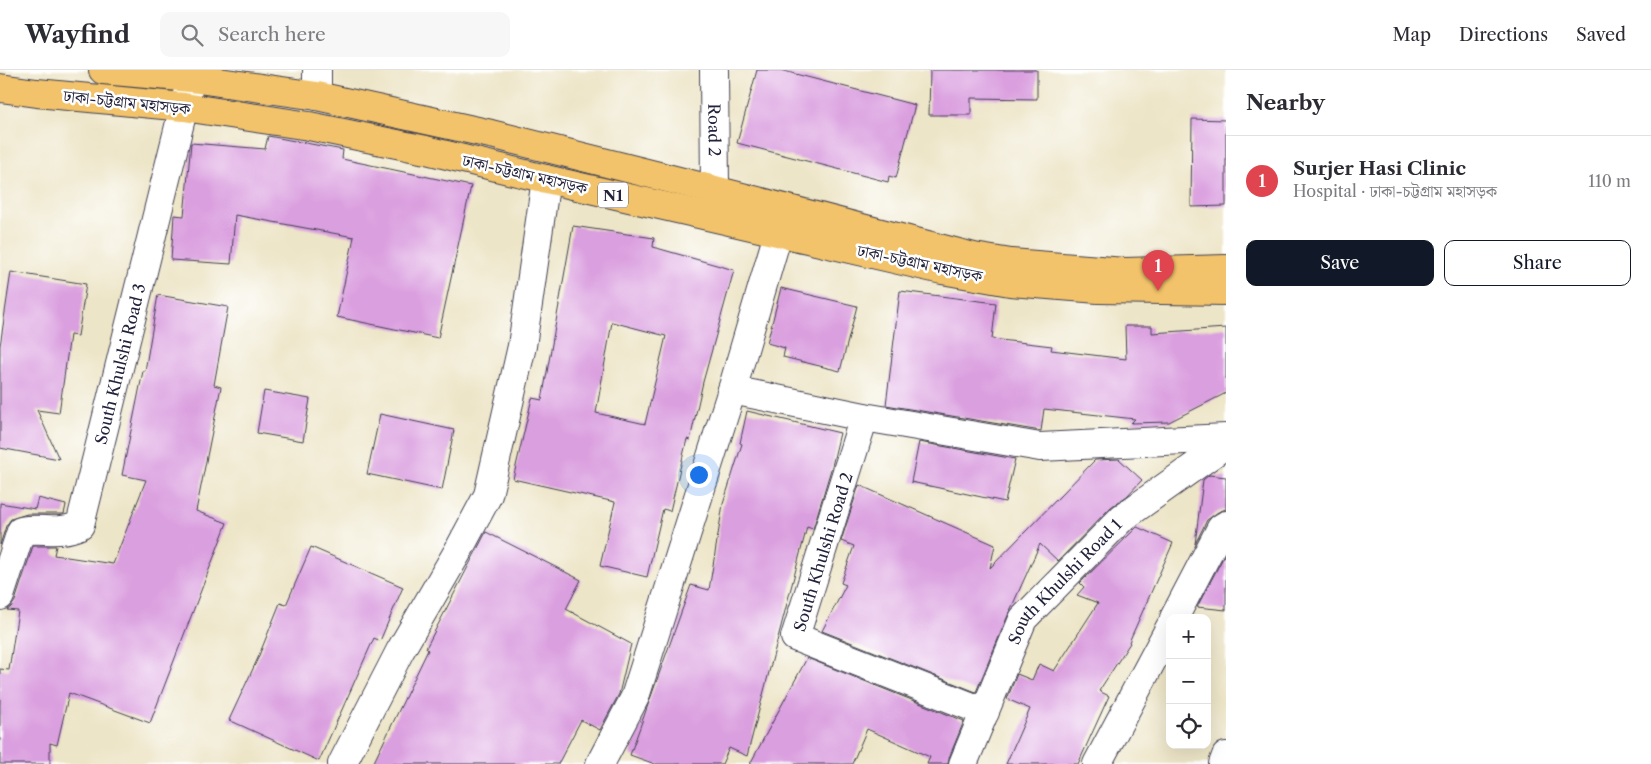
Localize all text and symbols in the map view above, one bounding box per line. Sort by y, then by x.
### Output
search box [160,12,510,57]
text: Wayfind [25,20,130,49]
icon: search [178,21,206,49]
text: Search here [218,23,326,46]
text: Map [1392,24,1431,46]
text: Directions [1459,24,1548,46]
text: Saved [1576,24,1626,46]
street label: ঢাকা-চট্টগ্রাম মহাসড়ক [62,85,192,119]
text: Nearby [1246,90,1325,115]
street label: Road 2 [704,103,725,157]
street label: ঢাকা-চট্টগ্রাম মহাসড়ক [460,150,590,198]
text: Surjer Hasi Clinic [1293,157,1466,180]
text: 1 [1258,171,1266,191]
text: 110 m [1588,171,1631,191]
text: Hospital · ঢাকা-চট্টগ্রাম মহাসড়ক [1293,181,1497,201]
road number: N1 [598,182,628,208]
street label: ঢাকা-চট্টগ্রাম মহাসড়ক [855,240,985,286]
button: Save [1246,240,1434,286]
button: Share [1444,240,1631,286]
pin: 1 [1142,250,1174,291]
street label: South Khulshi Road 3 [90,281,150,447]
your location [686,462,712,488]
street label: South Khulshi Road 2 [789,470,857,634]
street label: South Khulshi Road 1 [1004,514,1126,647]
map controls [1166,614,1211,749]
button: + [1166,614,1211,659]
button: − [1166,659,1211,704]
button: locate [1166,704,1211,749]

